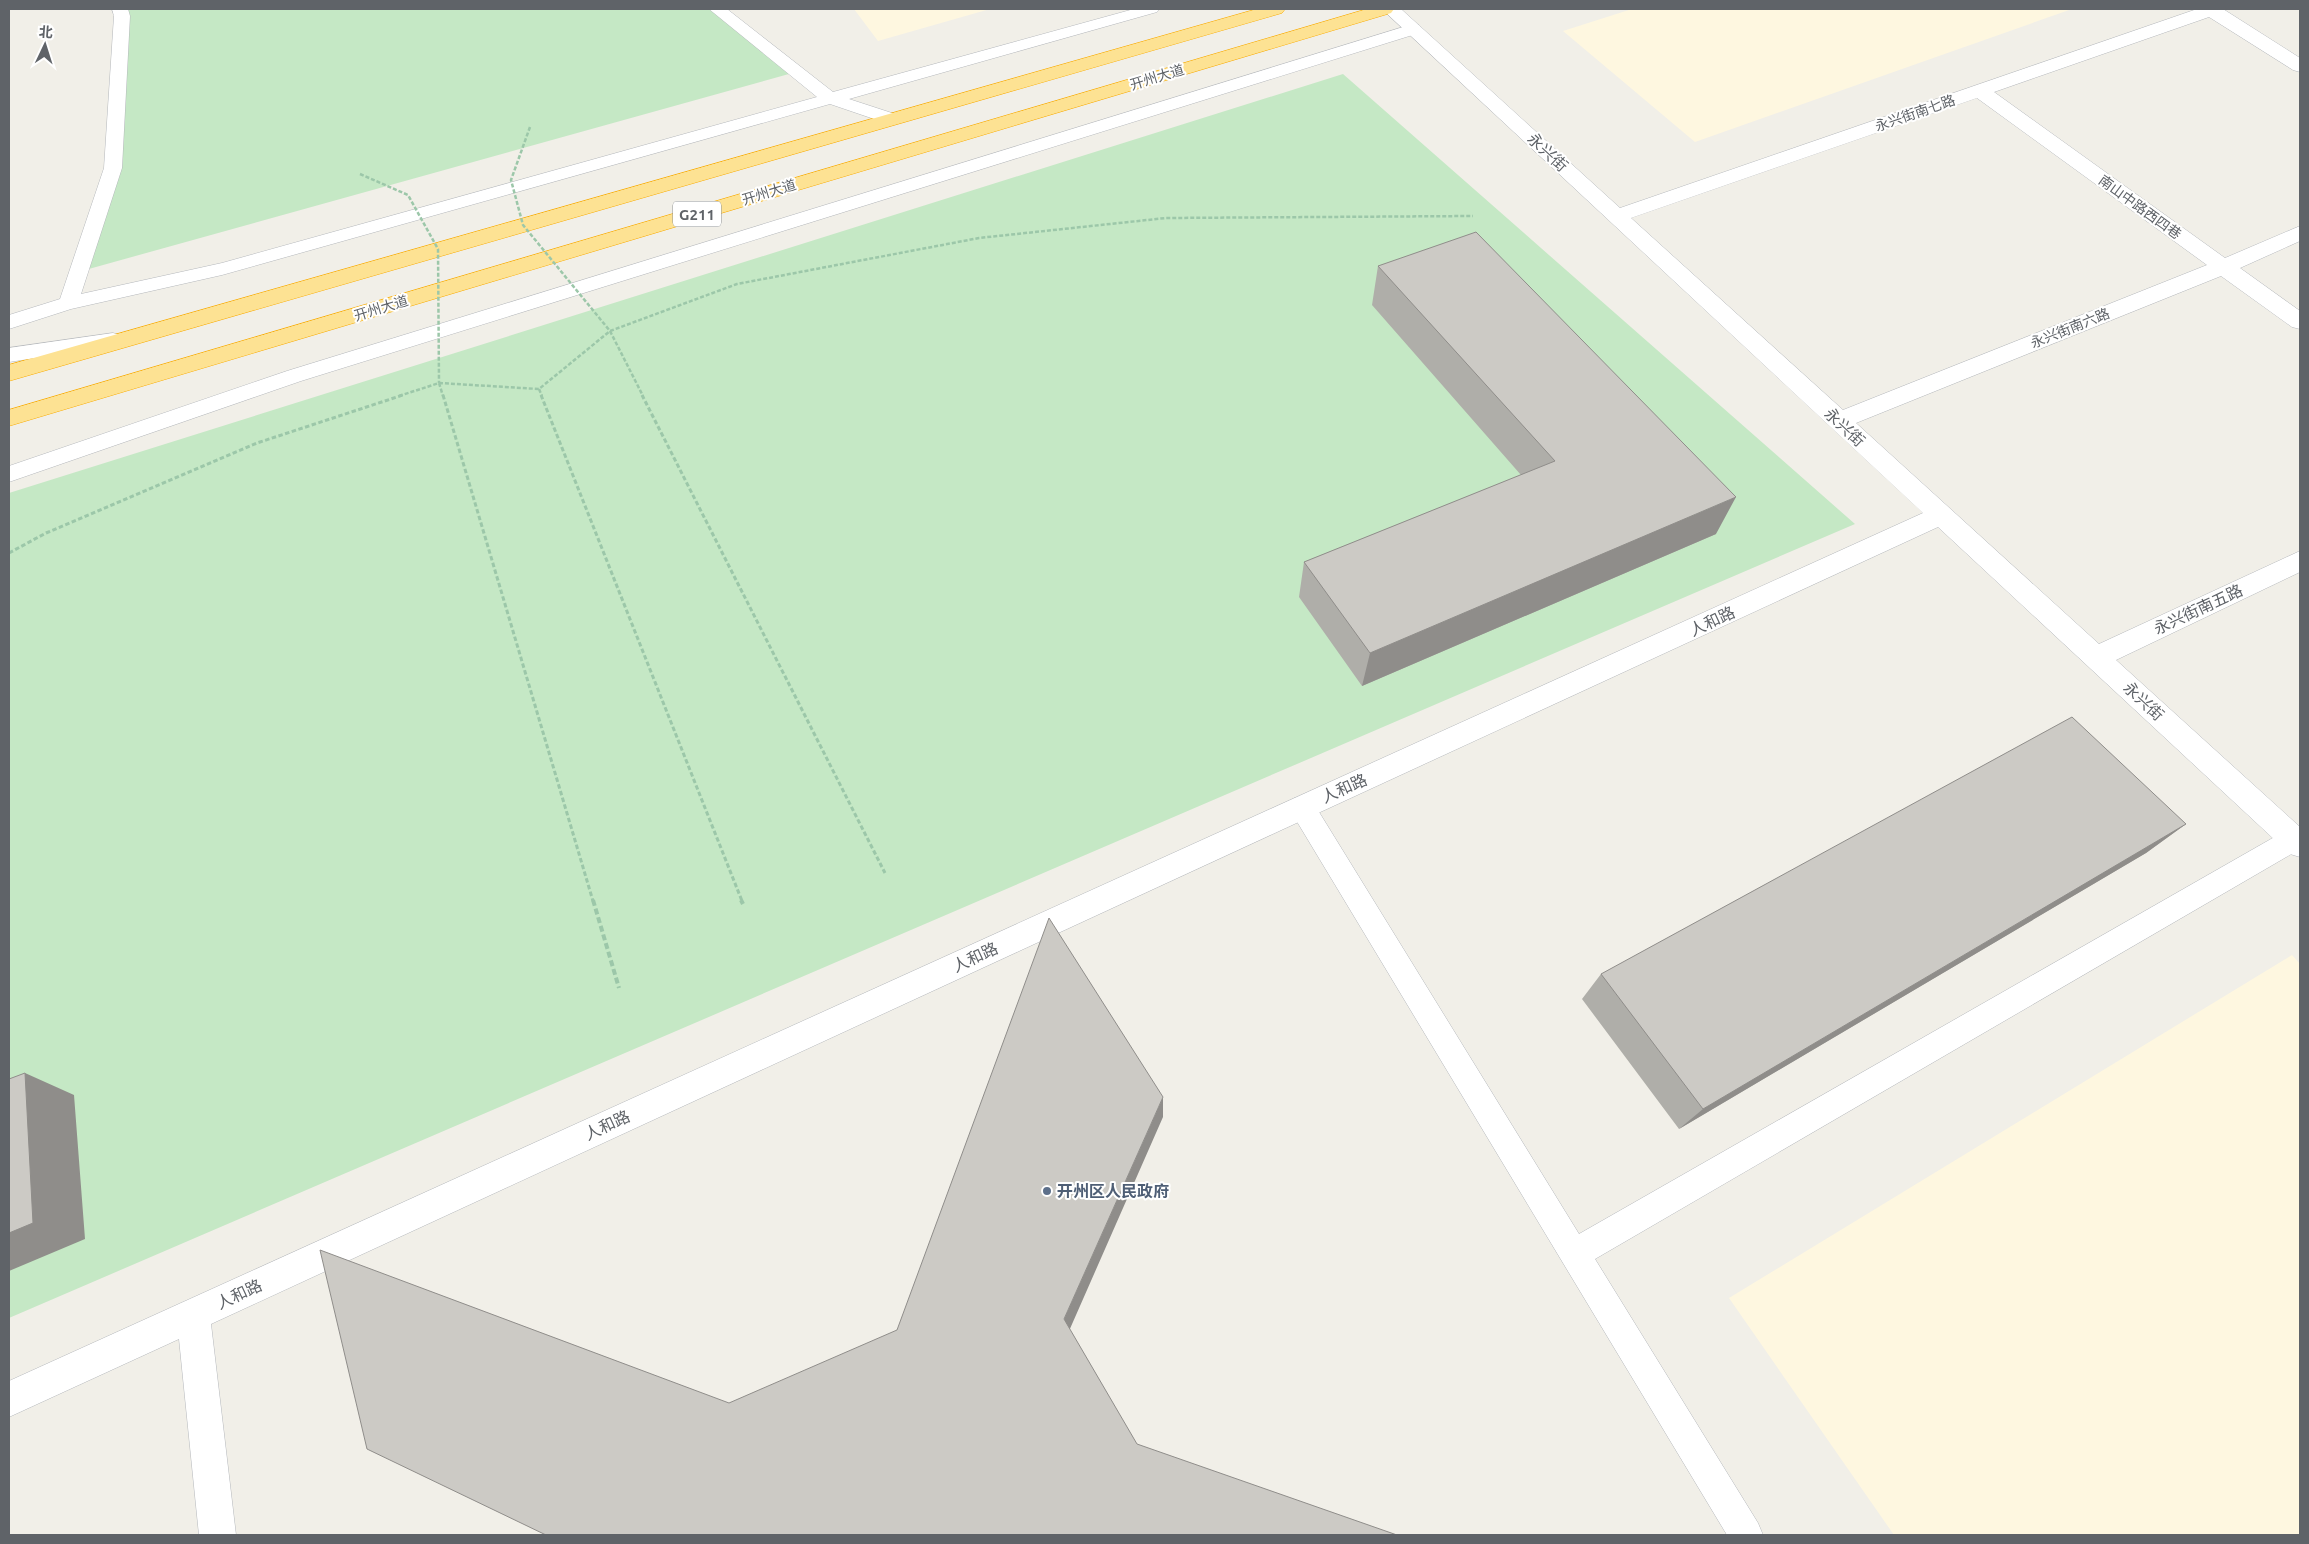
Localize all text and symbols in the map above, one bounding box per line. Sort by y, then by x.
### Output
north arrow [20,20,70,70]
text: 北 [38,24,53,41]
street label: 开州大道 [1128,61,1186,93]
street label: 永兴街南七路 [1873,92,1957,134]
street label: 永兴街 [1524,129,1572,175]
street label: 南山中路西四巷 [2096,172,2184,242]
street label: 开州大道 [740,176,798,208]
road number: G211 [673,202,721,226]
street label: 开州大道 [352,292,410,324]
street label: 永兴街南六路 [2028,305,2112,351]
street label: 永兴街 [1821,404,1869,450]
street label: 永兴街南五路 [2151,581,2245,637]
street label: 人和路 [1686,603,1738,639]
street label: 永兴街 [2120,678,2168,724]
street label: 人和路 [1318,770,1370,806]
street label: 人和路 [949,939,1001,975]
street label: 人和路 [581,1107,633,1143]
place label: 开州区人民政府 [1057,1182,1169,1200]
marker: 开州区人民政府 [1041,1185,1053,1197]
street label: 人和路 [213,1276,265,1312]

